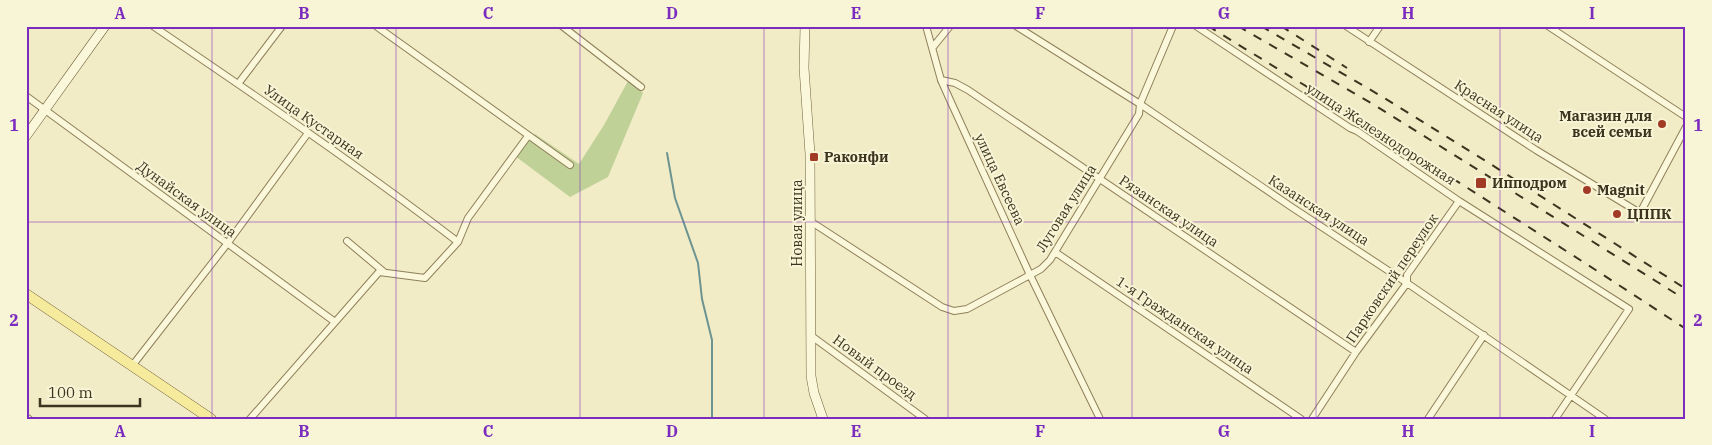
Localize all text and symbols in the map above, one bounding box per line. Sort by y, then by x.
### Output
text: A [114,3,126,23]
text: B [298,3,310,23]
text: C [483,3,493,23]
text: D [666,3,678,23]
text: E [851,3,861,23]
text: F [1035,3,1045,23]
text: G [1218,3,1230,23]
text: H [1402,3,1415,23]
text: I [1589,3,1595,23]
street label: Красная улица [1451,75,1547,147]
street label: улица Железнодорожная [1303,79,1459,189]
street label: Улица Кустарная [261,81,367,163]
place label: Магазин для всей семьи [1559,107,1652,141]
text: 1 [9,115,19,135]
text: 1 [1693,115,1703,135]
marker: Магазин для всей семьи [1656,118,1668,130]
street label: улица Евсеева [971,130,1029,228]
place label: Раконфи [824,148,889,166]
marker: Раконфи [808,151,820,163]
street label: Дунайская улица [134,157,241,241]
street label: Луговая улица [1032,161,1100,255]
street label: Рязанская улица [1116,171,1222,251]
street label: Казанская улица [1265,171,1373,250]
place label: Ипподром [1492,174,1567,192]
marker: Ипподром [1474,176,1488,190]
street label: Новая улица [788,179,806,267]
place label: Magnit [1597,181,1645,199]
marker: Magnit [1581,184,1593,196]
place label: ЦППК [1627,205,1672,223]
marker: ЦППК [1611,208,1623,220]
street label: Парковский переулок [1342,210,1442,346]
street label: 1-я Гражданская улица [1113,272,1257,378]
text: 2 [9,310,19,330]
text: 2 [1693,310,1703,330]
street label: Новый проезд [829,330,921,404]
scale bar [40,375,140,407]
text: 100 m [48,383,93,402]
text: A [114,421,126,441]
text: B [298,421,310,441]
text: C [483,421,493,441]
text: D [666,421,678,441]
text: E [851,421,861,441]
text: F [1035,421,1045,441]
text: G [1218,421,1230,441]
text: H [1402,421,1415,441]
text: I [1589,421,1595,441]

